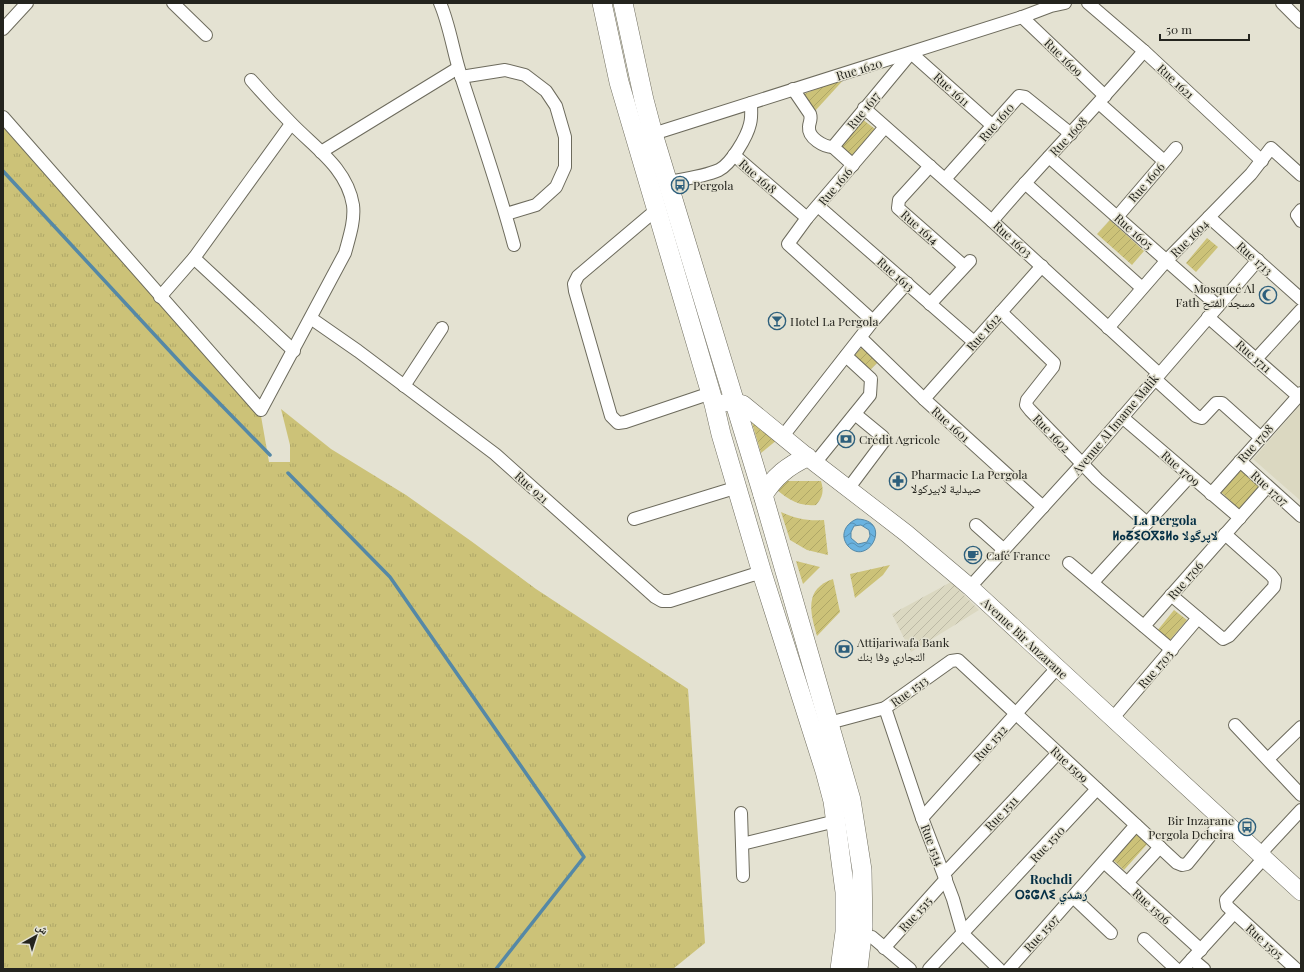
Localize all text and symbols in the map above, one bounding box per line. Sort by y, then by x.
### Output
scale bar [1160,16,1249,42]
text: 50 m [1166,21,1192,37]
street label: Rue 1609 [1041,35,1087,79]
street label: Rue 1620 [834,54,884,84]
street label: Rue 1621 [1154,60,1198,102]
street label: Rue 1611 [931,69,974,110]
street label: Rue 1617 [843,88,883,132]
street label: Rue 1610 [975,99,1017,145]
street label: Rue 1608 [1046,113,1090,159]
street label: Rue 1618 [736,155,780,197]
street label: Rue 1606 [1124,159,1168,205]
street label: Rue 1616 [814,164,856,208]
bus stop icon: Pergola [670,175,690,195]
place label: Pergola [693,177,733,193]
street label: Rue 1614 [898,206,942,248]
street label: Rue 1605 [1111,210,1157,252]
street label: Rue 1604 [1167,215,1212,260]
street label: Rue 1603 [990,217,1036,261]
street label: Rue 1713 [1234,238,1276,278]
street label: Rue 1613 [874,253,918,295]
place label: Mosqueé Al Fath مسجد الفتح [1176,280,1256,310]
mosque icon: Mosqueé Al Fath مسجد الفتح [1258,285,1278,305]
street label: Rue 1612 [962,310,1004,354]
bar icon: Hotel La Pergola [767,311,787,331]
place label: Hotel La Pergola [790,313,878,329]
street label: Rue 1711 [1233,336,1276,376]
street label: Avenue Al Imame Malik [1068,370,1162,478]
street label: Rue 1601 [929,403,974,446]
street label: Rue 1602 [1030,410,1074,456]
street label: Rue 1708 [1233,420,1277,466]
bank icon: Crédit Agricole [836,429,856,449]
place label: Crédit Agricole [859,431,940,447]
street label: Rue 1709 [1158,447,1204,489]
place label: Pharmacie La Pergola صيدلية لابيركولا [911,466,1028,496]
street label: Rue 1707 [1248,467,1292,509]
street label: Rue 921 [512,468,553,507]
pharmacy icon: Pharmacie La Pergola صيدلية لابيركولا [888,471,908,491]
district label: La Pergola ⵍⴰⵒⵉⵔⴳⵓⵍⴰ لاپرگولا [1112,511,1218,544]
cafe icon: Café France [963,545,983,565]
place label: Café France [986,547,1050,563]
street label: Rue 1706 [1164,557,1206,603]
street label: Avenue Bir Anzarane [978,593,1071,682]
place label: Attijariwafa Bank التجاري وفا بنك [856,634,950,667]
bank icon: Attijariwafa Bank التجاري وفا بنك [834,639,854,659]
street label: Rue 1703 [1134,646,1176,692]
street label: Rue 1513 [887,672,931,710]
street label: Rue 1512 [970,721,1011,764]
street label: Rue 1509 [1048,742,1092,786]
street label: Rue 1511 [981,792,1022,834]
place label: Bir Inzarane Pergola Dcheira [1148,812,1234,842]
bus stop icon: Bir Inzarane Pergola Dcheira [1237,817,1257,837]
street label: Rue 1514 [918,822,948,868]
street label: Rue 1510 [1026,822,1068,866]
district label: Rochdi ⵔⵓⵛⴷⵉ رشدي [1015,870,1087,905]
street label: Rue 1506 [1129,884,1175,928]
street label: Rue 1515 [895,893,935,935]
street label: Rue 1507 [1020,911,1062,955]
north arrow [16,916,56,956]
text: ش [33,918,52,938]
street label: Rue 1505 [1243,920,1287,962]

